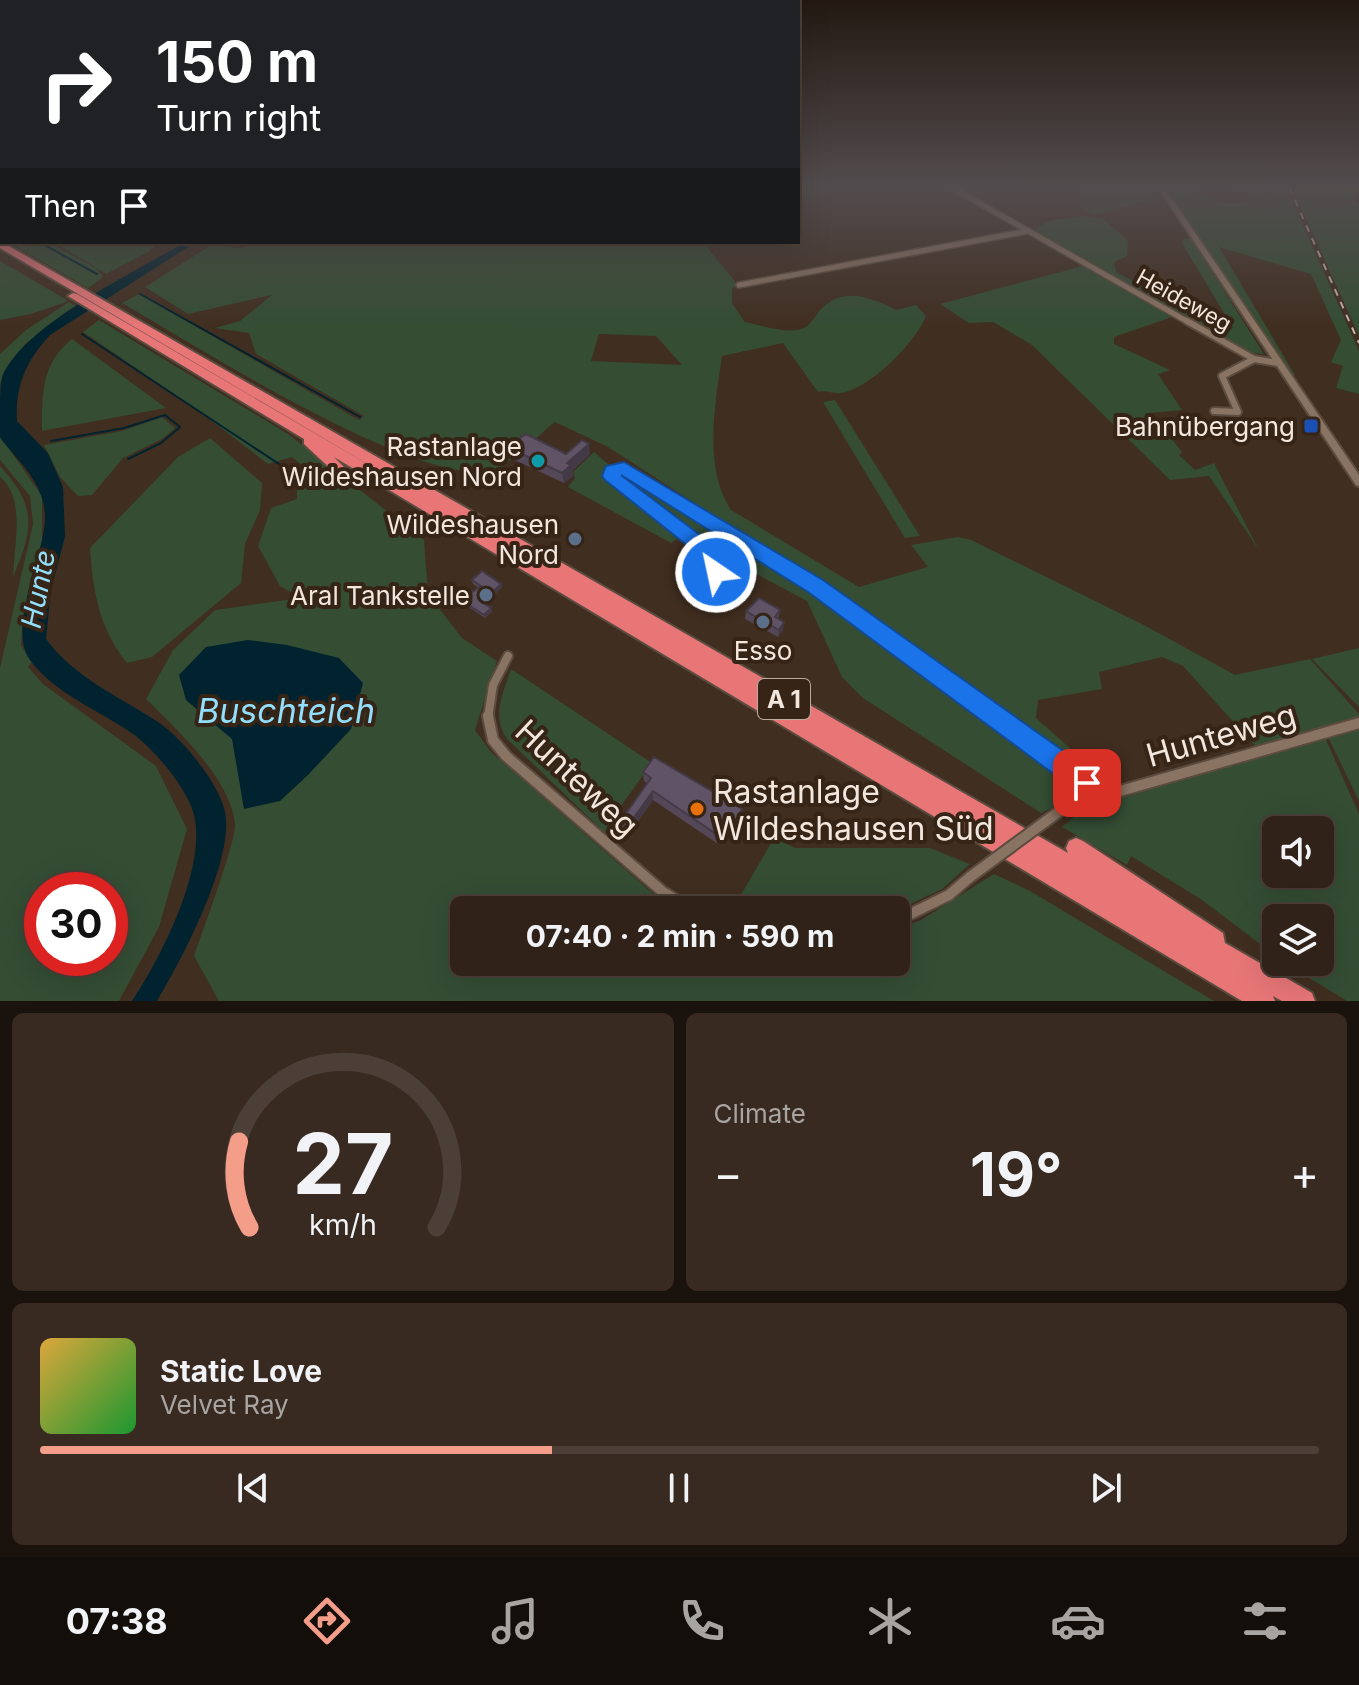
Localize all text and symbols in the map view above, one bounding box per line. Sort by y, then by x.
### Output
text: 150 m [156,28,318,96]
icon: right [24,32,128,136]
text: Turn right [156,96,321,140]
icon: arrive [112,184,156,228]
text: Then [24,188,96,224]
street label: Heideweg [1132,263,1236,337]
place label: Bahnübergang [1115,411,1295,442]
marker: Bahnübergang [1302,417,1320,435]
place label: Rastanlage Wildeshausen Nord [282,431,522,492]
marker: Rastanlage Wildeshausen Nord [529,452,547,470]
place label: Wildeshausen Nord [386,509,559,570]
marker: Wildeshausen Nord [566,530,584,548]
position arrow [674,530,758,614]
water label: Hunte [14,547,62,631]
place label: Aral Tankstelle [290,580,470,611]
marker: Aral Tankstelle [477,586,495,604]
marker: Esso [754,613,772,631]
place label: Esso [734,635,792,666]
road number: A 1 [758,679,810,719]
water label: Buschteich [197,690,375,731]
street label: Hunteweg [1142,695,1300,775]
street label: Hunteweg [507,711,647,845]
pin [1053,749,1121,817]
icon: arrive [1065,761,1109,805]
place label: Rastanlage Wildeshausen Süd [713,772,993,848]
marker: Rastanlage Wildeshausen Süd [688,800,706,818]
map controls [1262,816,1334,976]
button: sound [1262,816,1334,888]
speed limit sign: 30 [24,872,128,976]
button: layers [1262,904,1334,976]
text: 07:40 · 2 min · 590 m [526,918,834,954]
text: Climate [714,1098,806,1129]
text: 27 [292,1113,393,1214]
text: 19° [970,1138,1062,1210]
text: − [714,1147,743,1201]
text: + [1290,1147,1319,1201]
text: km/h [309,1207,377,1242]
text: Static Love [160,1353,322,1389]
text: Velvet Ray [160,1389,289,1420]
icon: previous [231,1466,275,1510]
icon: pause [657,1466,701,1510]
icon: next [1084,1466,1128,1510]
icon: directions [299,1593,355,1649]
icon: music [487,1593,543,1649]
icon: phone [674,1593,730,1649]
icon: climate [862,1593,918,1649]
icon: car [1050,1593,1106,1649]
icon: filters [1237,1593,1293,1649]
text: 07:38 [66,1599,168,1643]

